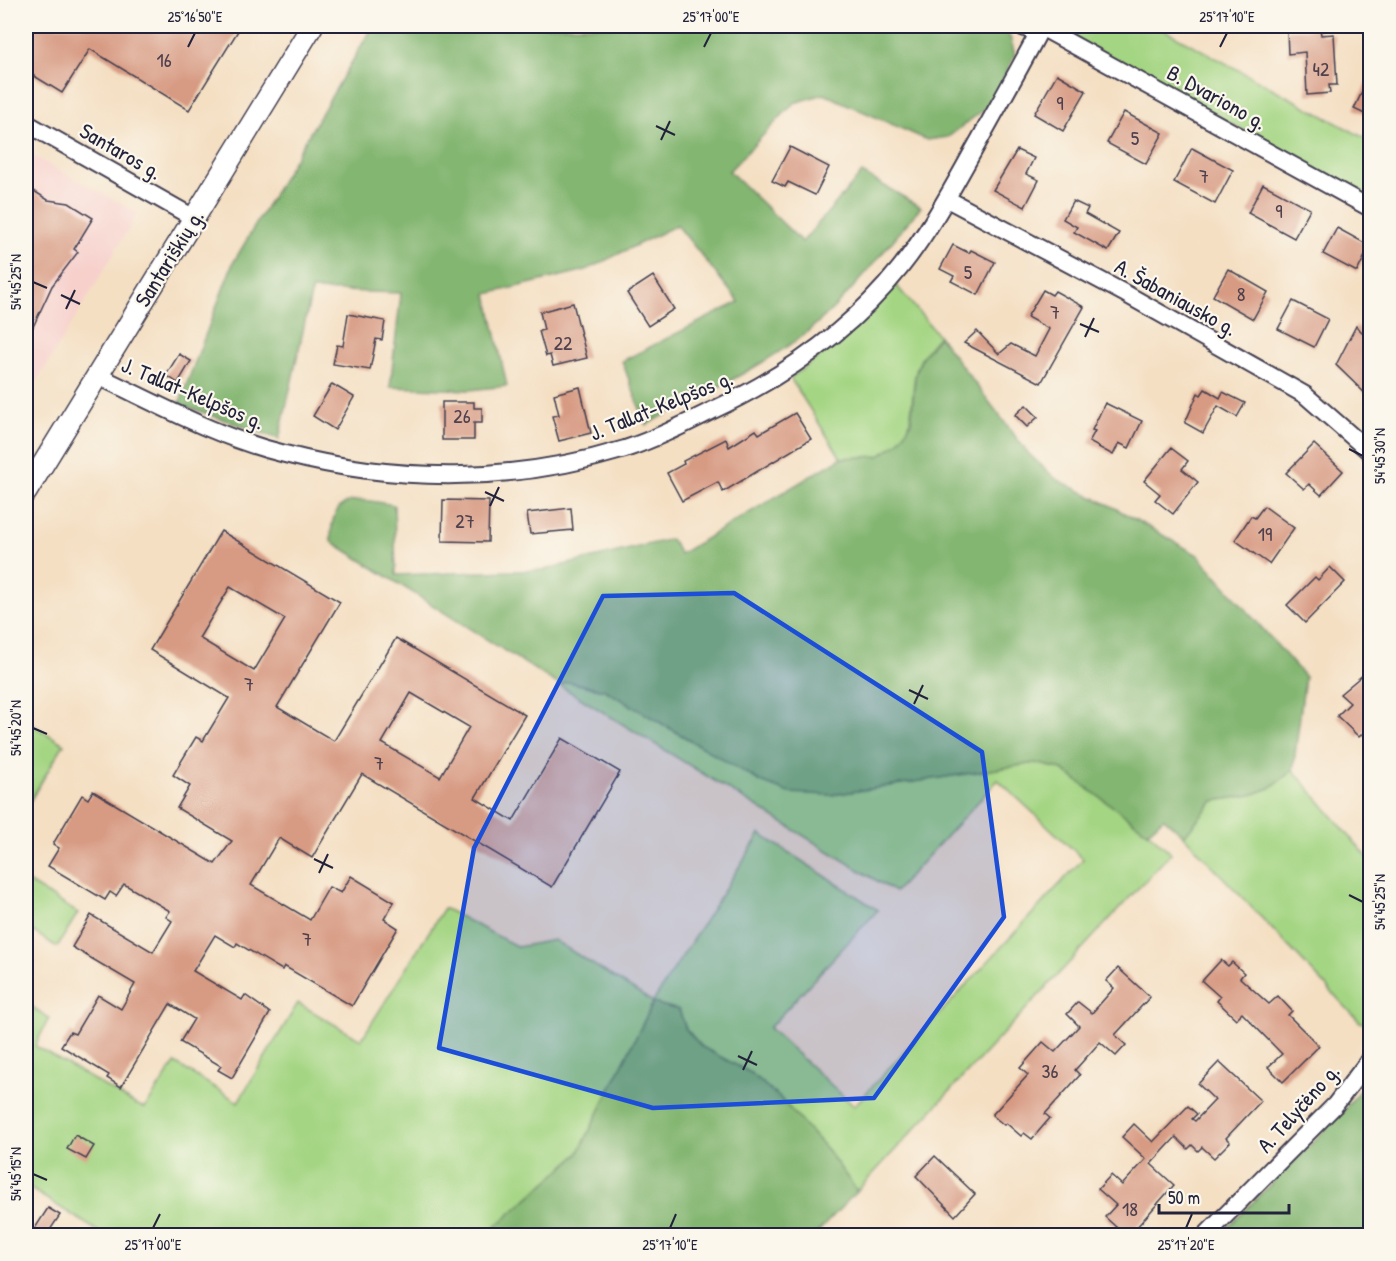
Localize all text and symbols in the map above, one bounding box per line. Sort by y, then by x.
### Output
text: 25°16'50"E [168,6,223,27]
text: 25°17'00"E [683,6,740,27]
text: 25°17'10"E [1199,6,1255,27]
house number: 16 [156,46,172,73]
house number: 42 [1313,55,1330,82]
street label: B. Dvariono g. [1162,57,1272,137]
house number: 9 [1056,89,1064,116]
street label: Santaros g. [74,115,168,187]
house number: 5 [1131,124,1140,151]
house number: 7 [1199,162,1209,189]
house number: 9 [1275,197,1283,224]
street label: Santariškių g. [127,204,211,312]
street label: A. Šabaniausko g. [1110,251,1242,343]
text: 54°45'25"N [5,254,26,310]
house number: 5 [964,258,973,285]
house number: 8 [1237,280,1245,307]
house number: 7 [1050,298,1060,325]
house number: 22 [554,329,573,356]
street label: J. Tallat-Kelpšos g. [117,349,269,437]
street label: J. Tallat-Kelpšos g. [585,363,737,447]
house number: 26 [453,402,471,429]
text: 54°45'30"N [1369,428,1390,484]
house number: 27 [455,507,475,534]
house number: 19 [1258,520,1272,547]
house number: 7 [244,670,254,697]
text: 54°45'20"N [5,700,26,756]
house number: 7 [374,749,384,776]
text: 54°45'25"N [1369,874,1390,930]
house number: 7 [302,925,312,952]
house number: 36 [1042,1057,1058,1084]
street label: A. Telyčėno g. [1250,1057,1346,1159]
text: 54°45'15"N [5,1147,26,1201]
scale bar [1159,1177,1290,1215]
text: 50 m [1168,1185,1200,1210]
house number: 18 [1122,1195,1138,1222]
text: 25°17'00"E [125,1234,182,1255]
text: 25°17'10"E [642,1234,698,1255]
text: 25°17'20"E [1157,1234,1215,1255]

